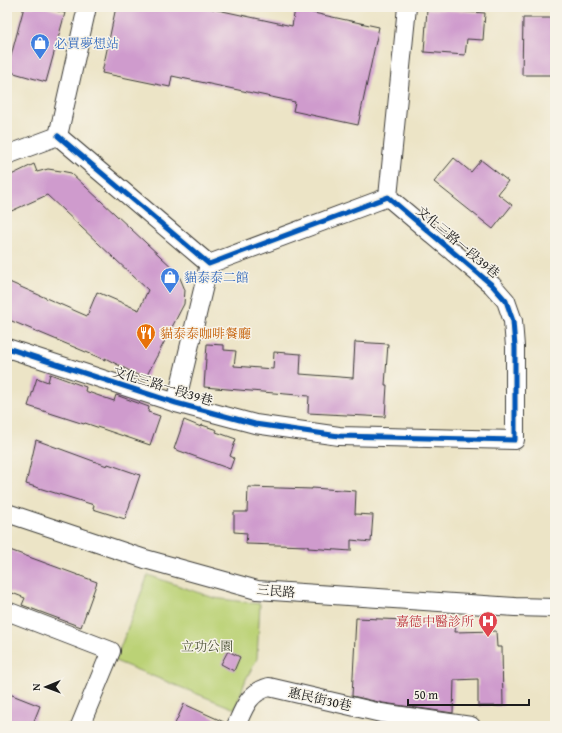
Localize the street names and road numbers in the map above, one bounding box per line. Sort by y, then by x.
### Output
street label: 文化三路一段39巷 [412,201,504,283]
street label: 文化三路一段39巷 [111,362,215,410]
street label: 三民路 [256,580,296,602]
street label: 惠民街30巷 [286,682,354,716]

